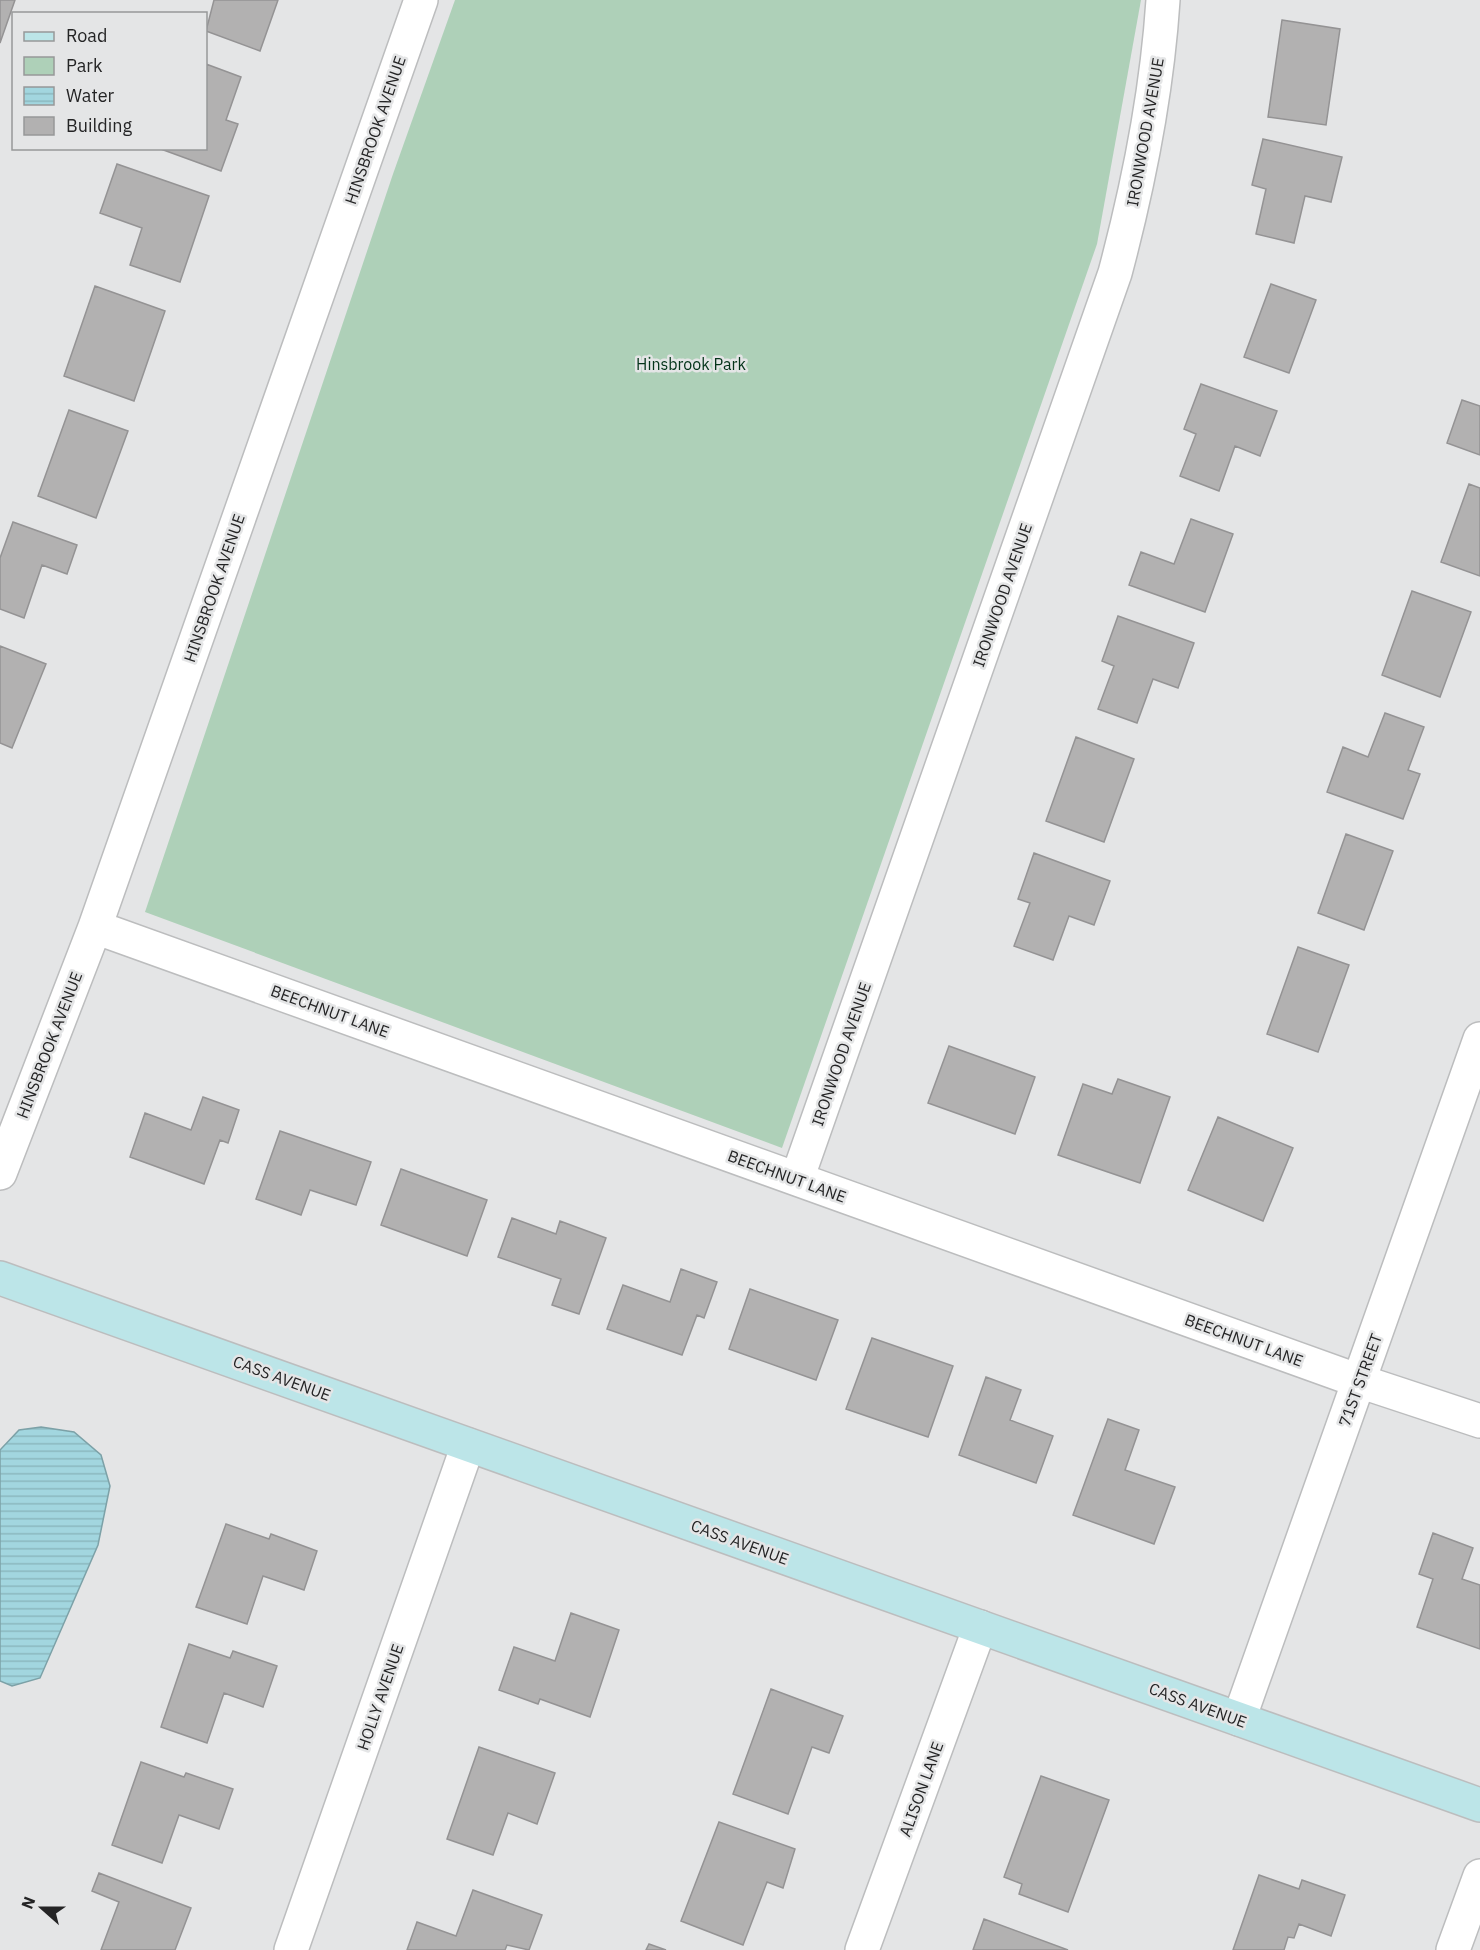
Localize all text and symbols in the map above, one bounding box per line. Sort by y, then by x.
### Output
legend [12,12,207,150]
text: Road [66,24,107,47]
street label: HINSBROOK AVENUE [340,53,410,207]
text: Park [66,54,103,77]
street label: IRONWOOD AVENUE [1122,56,1168,208]
text: Water [66,84,115,107]
text: Building [66,114,133,137]
park label: Hinsbrook Park [636,354,746,374]
street label: HINSBROOK AVENUE [179,511,249,665]
street label: IRONWOOD AVENUE [968,520,1036,670]
street label: HINSBROOK AVENUE [12,969,86,1121]
street label: IRONWOOD AVENUE [807,979,875,1129]
street label: BEECHNUT LANE [268,980,392,1042]
street label: BEECHNUT LANE [725,1145,849,1207]
street label: BEECHNUT LANE [1182,1309,1306,1371]
street label: 71ST STREET [1334,1331,1386,1429]
street label: CASS AVENUE [230,1351,334,1405]
street label: CASS AVENUE [688,1515,792,1569]
street label: HOLLY AVENUE [352,1641,408,1753]
street label: CASS AVENUE [1146,1678,1250,1732]
street label: ALISON LANE [895,1739,947,1839]
north arrow [12,1878,72,1938]
text: N [17,1894,39,1912]

